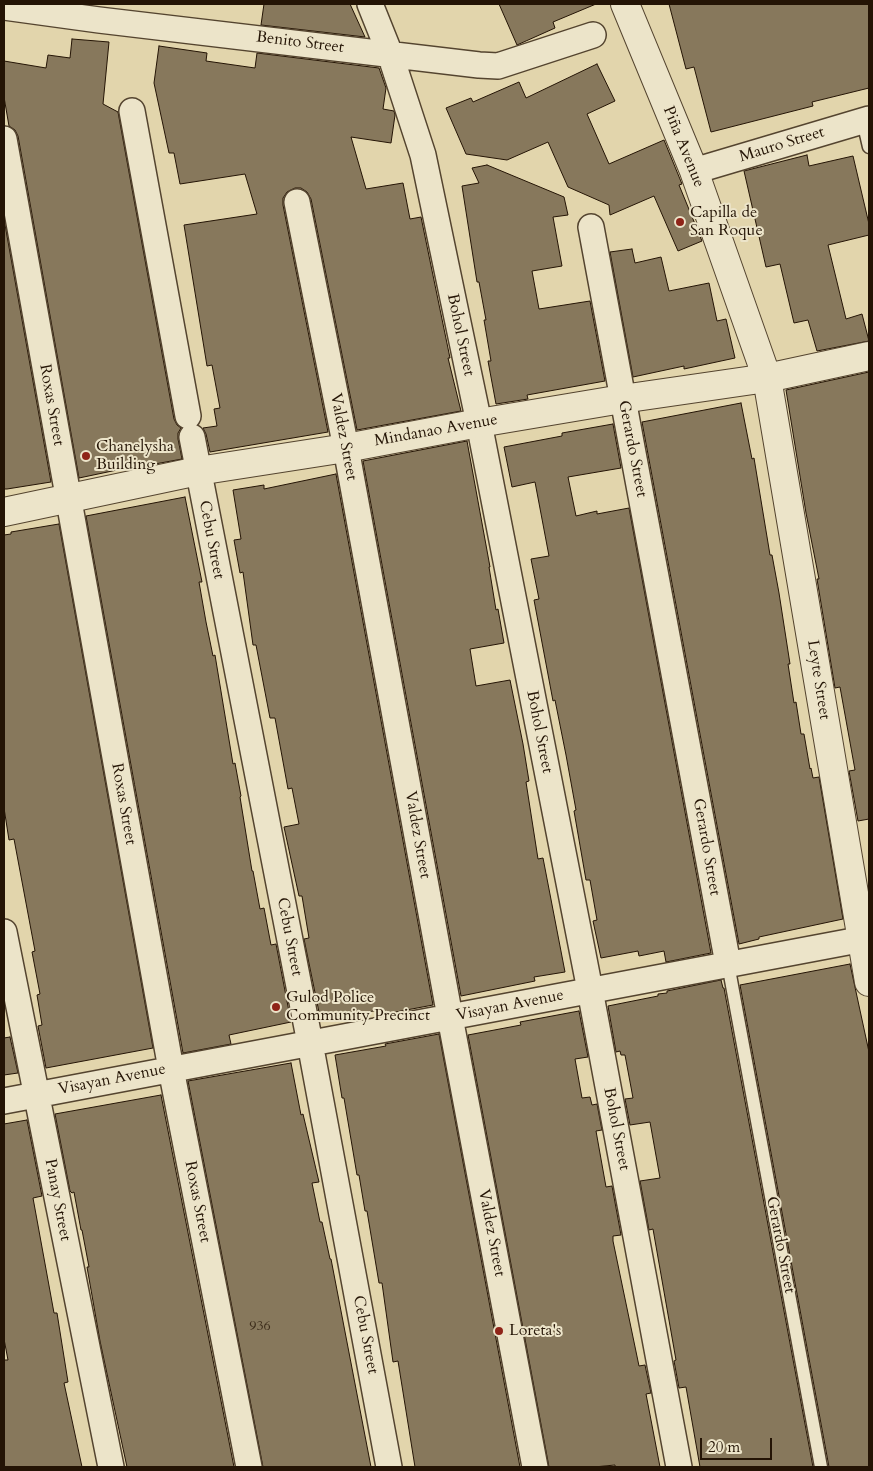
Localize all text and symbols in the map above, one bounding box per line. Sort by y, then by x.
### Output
street label: Benito Street [255,28,345,58]
street label: Piña Avenue [658,103,708,191]
street label: Mauro Street [737,123,827,167]
place label: Capilla de San Roque [690,203,763,241]
marker: Capilla de San Roque [674,216,686,228]
street label: Bohol Street [442,292,478,378]
street label: Roxas Street [34,363,68,447]
street label: Valdez Street [325,392,361,482]
street label: Gerardo Street [613,399,651,499]
street label: Mindanao Avenue [373,411,499,451]
place label: Chanelysha Building [96,437,174,475]
marker: Chanelysha Building [80,450,92,462]
street label: Cebu Street [194,499,228,581]
street label: Leyte Street [802,639,834,721]
street label: Bohol Street [522,689,556,775]
street label: Roxas Street [106,762,140,846]
street label: Valdez Street [400,790,434,880]
street label: Gerardo Street [688,797,724,897]
street label: Cebu Street [272,896,306,978]
street label: Visayan Avenue [455,986,565,1026]
place label: Gulod Police Community Precinct [286,988,430,1026]
marker: Gulod Police Community Precinct [270,1001,282,1013]
street label: Visayan Avenue [57,1060,167,1100]
street label: Bohol Street [599,1086,633,1172]
street label: Panay Street [40,1157,74,1243]
street label: Roxas Street [180,1160,214,1244]
street label: Valdez Street [473,1188,509,1278]
street label: Gerardo Street [761,1195,799,1295]
street label: Cebu Street [348,1294,382,1376]
house number: 936 [249,1319,271,1335]
place label: Loreta's [509,1321,561,1341]
marker: Loreta's [493,1325,505,1337]
scale bar [703,1428,776,1460]
text: 20 m [708,1437,740,1457]

